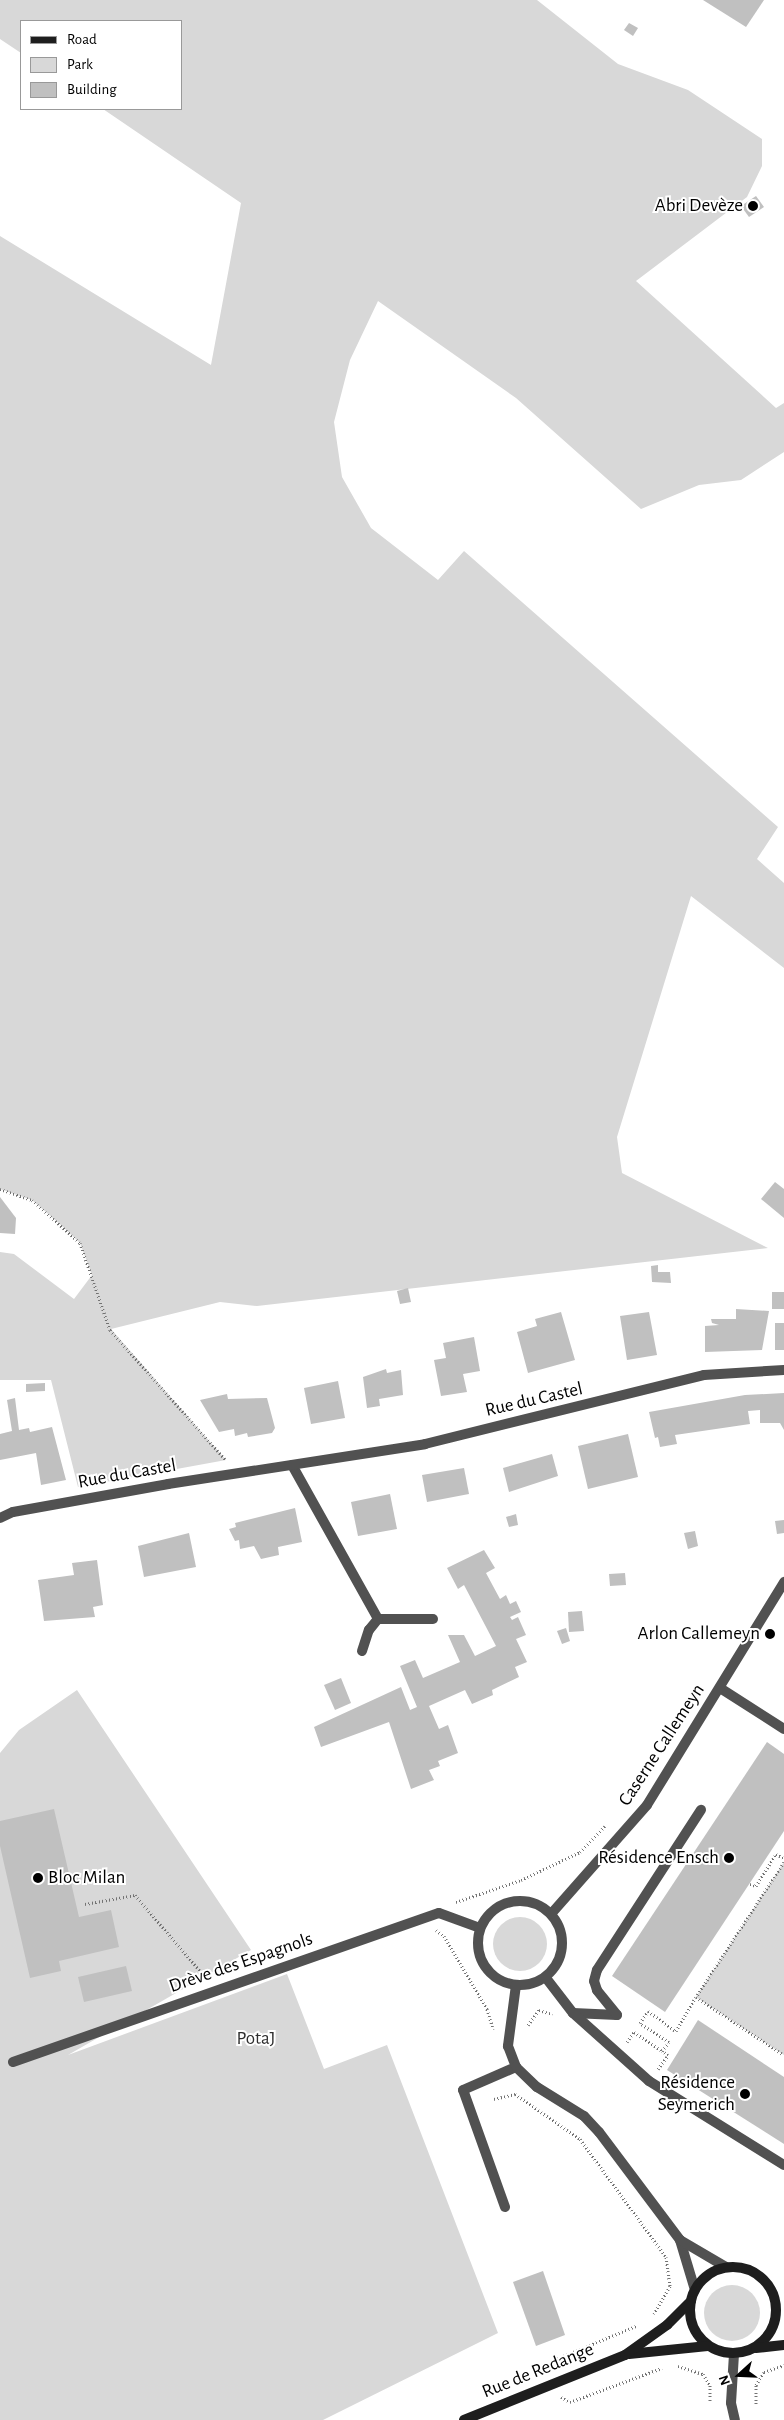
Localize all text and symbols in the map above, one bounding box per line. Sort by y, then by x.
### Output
legend [20,20,182,110]
text: Road [67,32,97,47]
text: Park [67,57,93,72]
text: Building [67,82,117,97]
place label: Abri Devèze [655,195,743,217]
marker: Abri Devèze [747,200,759,212]
street label: Rue du Castel [483,1378,585,1422]
street label: Rue du Castel [76,1454,178,1494]
place label: Arlon Callemeyn [638,1623,760,1645]
marker: Arlon Callemeyn [764,1628,776,1640]
street label: Caserne Callemeyn [614,1680,710,1810]
place label: Résidence Ensch [598,1847,719,1869]
marker: Résidence Ensch [723,1852,735,1864]
place label: Bloc Milan [48,1867,125,1889]
marker: Bloc Milan [32,1872,44,1884]
street label: Drève des Espagnols [166,1928,316,1998]
park label: PotaJ [237,2028,275,2050]
place label: Résidence Seymerich [658,2072,735,2116]
marker: Résidence Seymerich [739,2088,751,2100]
street label: Rue de Redange [479,2338,597,2404]
north arrow [714,2350,764,2400]
text: N [717,2373,733,2387]

